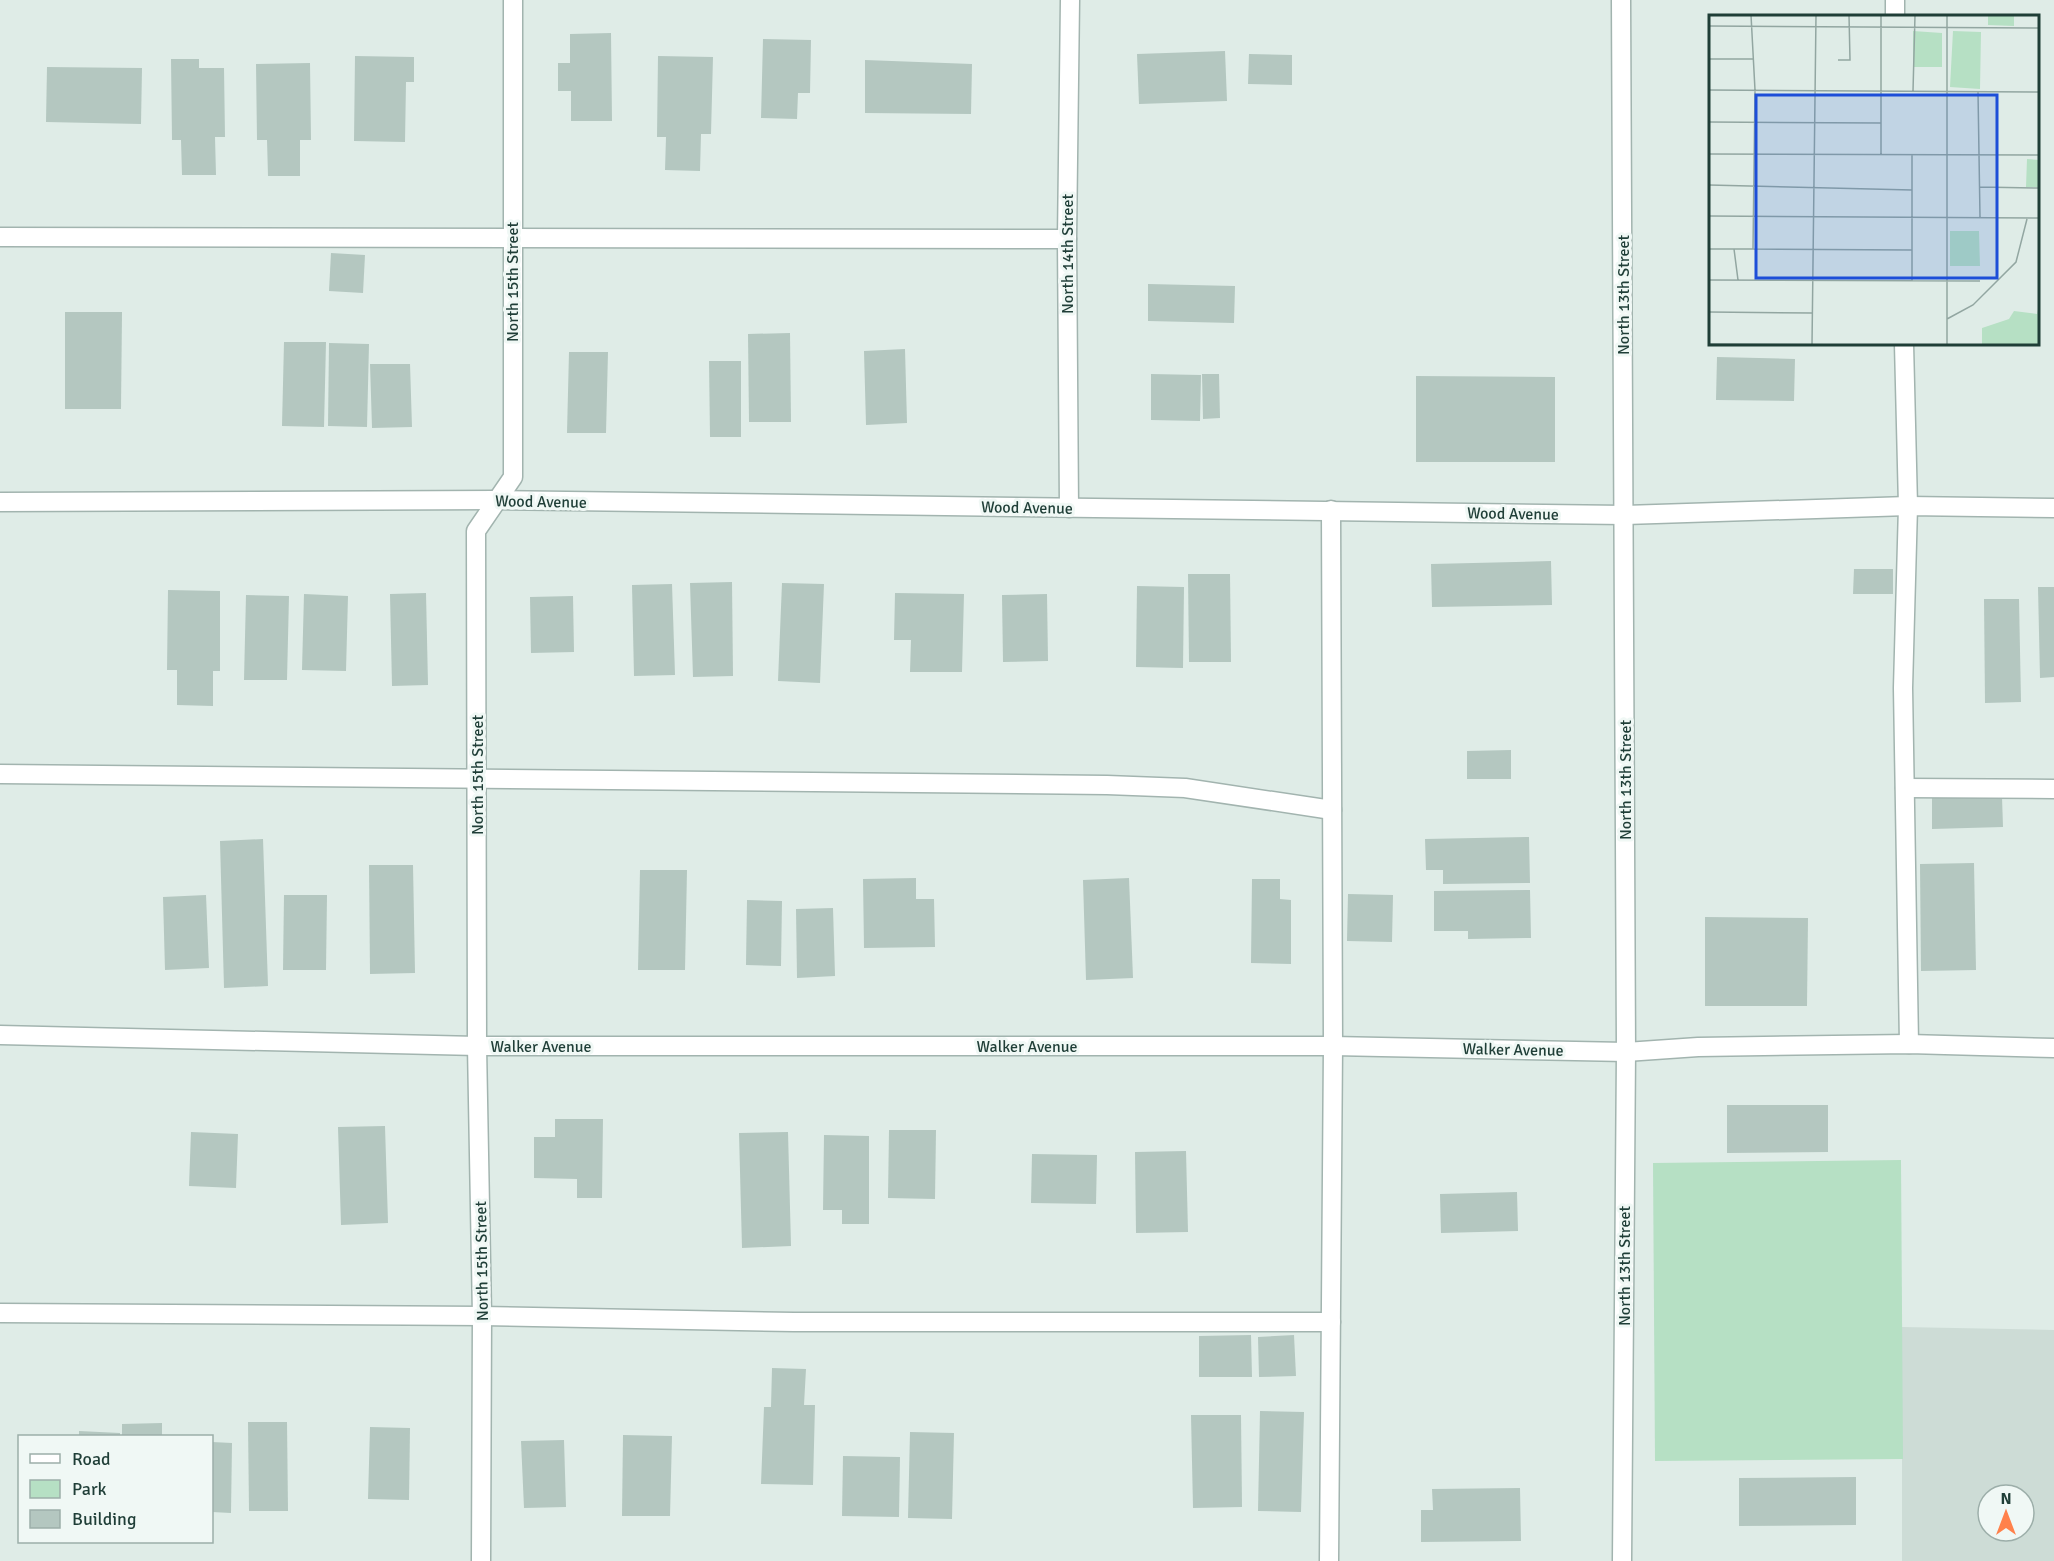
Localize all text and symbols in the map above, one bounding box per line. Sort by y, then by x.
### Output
inset map [1709,15,2039,345]
street label: North 14th Street [1058,194,1078,314]
street label: North 15th Street [503,222,523,342]
street label: North 13th Street [1614,235,1634,355]
street label: Wood Avenue [495,491,587,513]
street label: Wood Avenue [981,497,1073,519]
street label: Wood Avenue [1467,503,1559,525]
street label: North 15th Street [468,715,488,835]
street label: North 13th Street [1616,720,1636,840]
street label: Walker Avenue [491,1037,592,1057]
street label: Walker Avenue [977,1037,1078,1057]
street label: Walker Avenue [1462,1039,1564,1061]
street label: North 15th Street [471,1200,493,1321]
street label: North 13th Street [1615,1206,1635,1326]
legend [18,1435,213,1543]
text: Road [72,1448,111,1470]
text: Park [72,1478,107,1500]
north arrow [1976,1483,2036,1543]
text: N [2000,1489,2012,1509]
text: Building [72,1508,136,1530]

